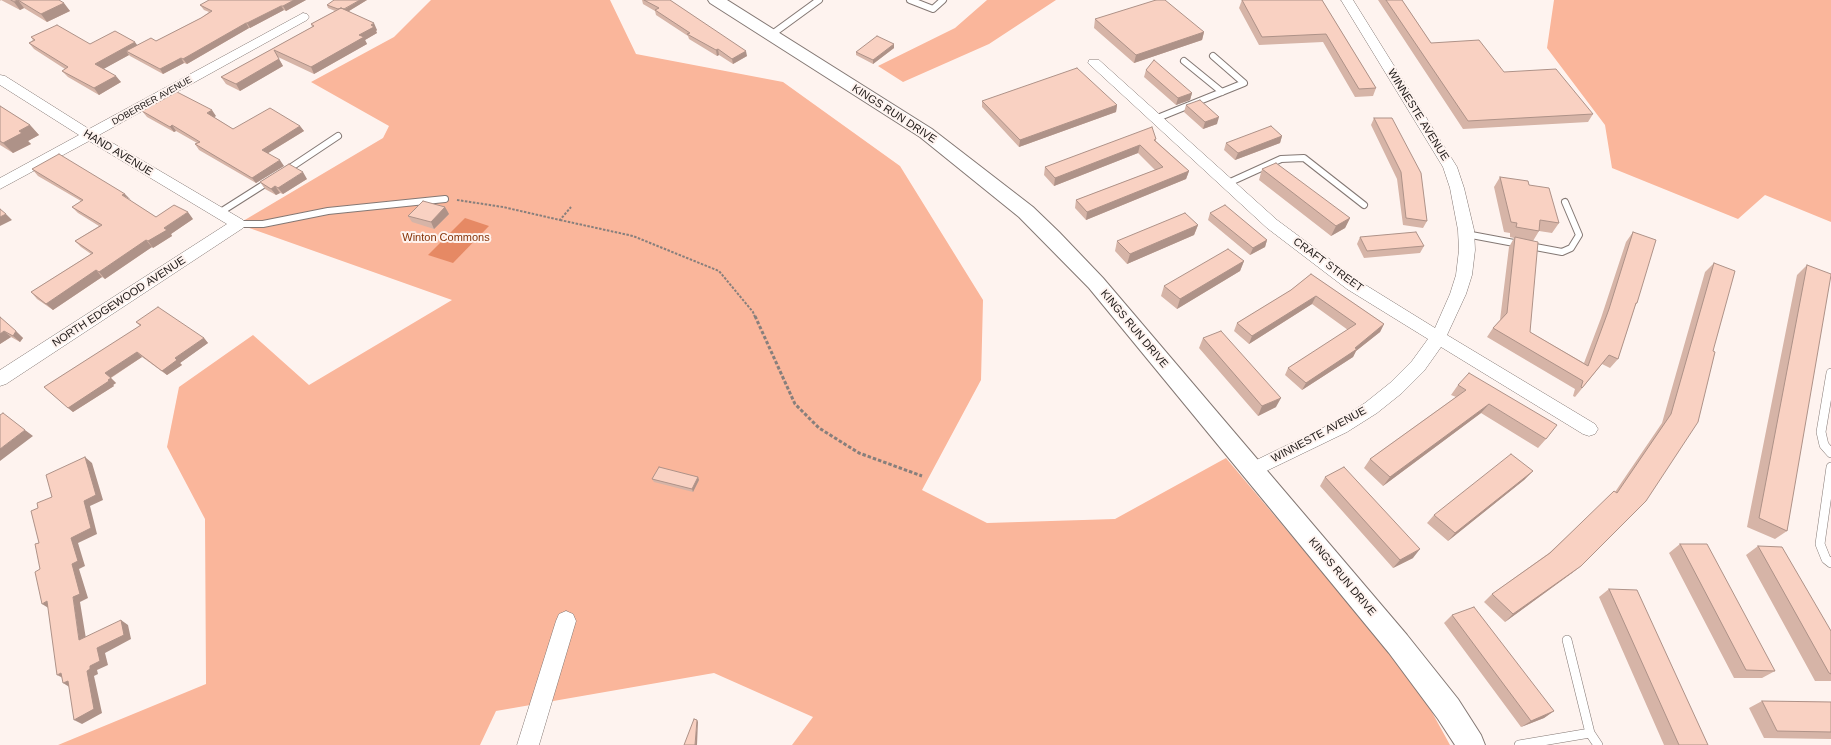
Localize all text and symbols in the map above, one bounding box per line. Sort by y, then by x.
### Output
street label: WINNESTE AVENUE [1384,67,1452,163]
street label: DOBERRER AVENUE [110,74,194,128]
street label: KINGS RUN DRIVE [849,82,939,146]
street label: HAND AVENUE [81,127,155,179]
park label: Winton Commons [402,231,490,245]
street label: CRAFT STREET [1291,235,1365,295]
street label: NORTH EDGEWOOD AVENUE [50,254,188,350]
street label: KINGS RUN DRIVE [1098,287,1170,371]
street label: WINNESTE AVENUE [1269,404,1369,466]
street label: KINGS RUN DRIVE [1306,535,1378,619]

